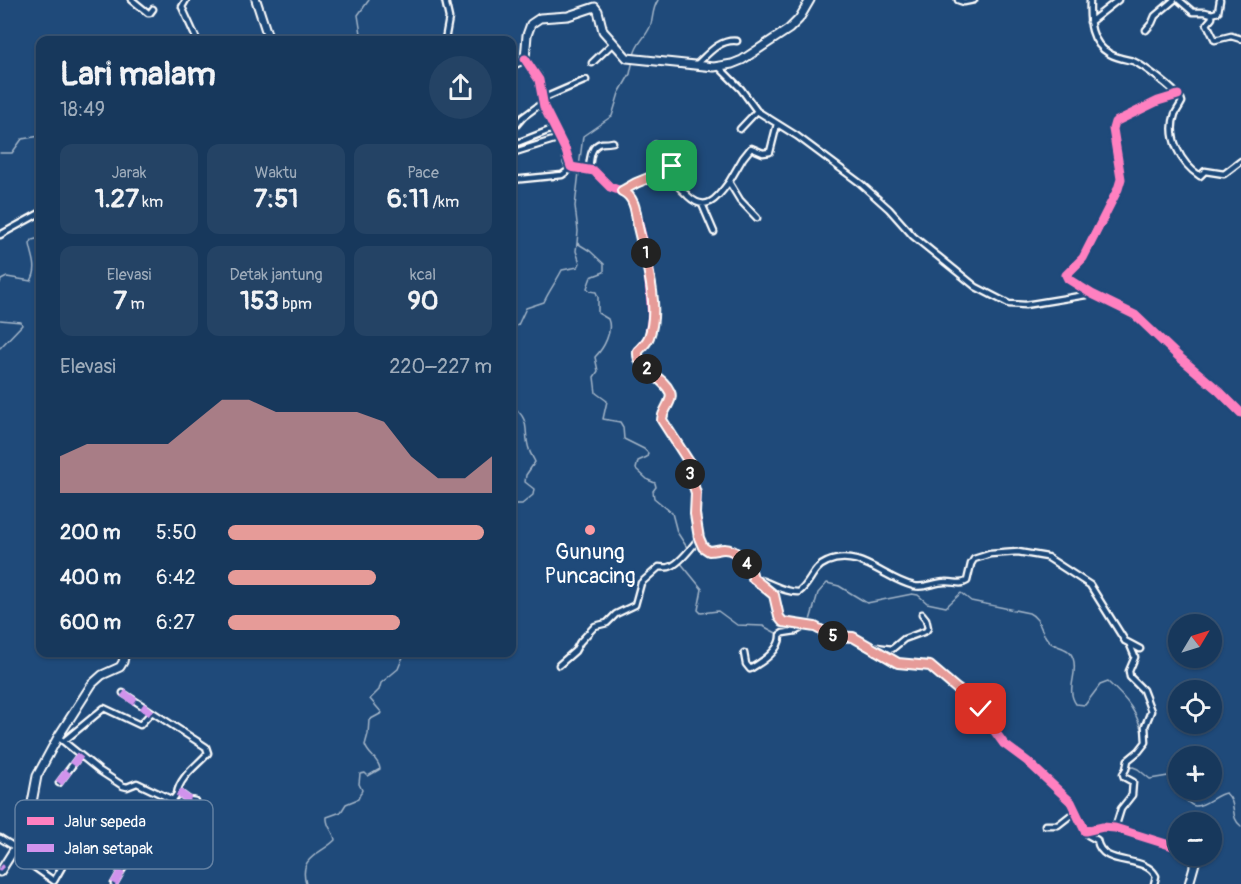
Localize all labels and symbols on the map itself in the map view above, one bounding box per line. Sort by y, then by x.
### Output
pin [646,140,697,191]
pin: 1 [631,238,661,268]
pin: 2 [632,354,662,384]
pin: 3 [675,459,705,489]
marker: Gunung Puncacing [583,523,597,537]
place label: Gunung Puncacing [544,539,636,590]
pin: 4 [732,549,762,579]
north arrow [1168,614,1222,668]
pin: 5 [818,621,848,651]
pin [955,683,1006,734]
legend [15,800,213,869]
text: Jalur sepeda [64,812,146,832]
text: Jalan setapak [64,839,153,859]

